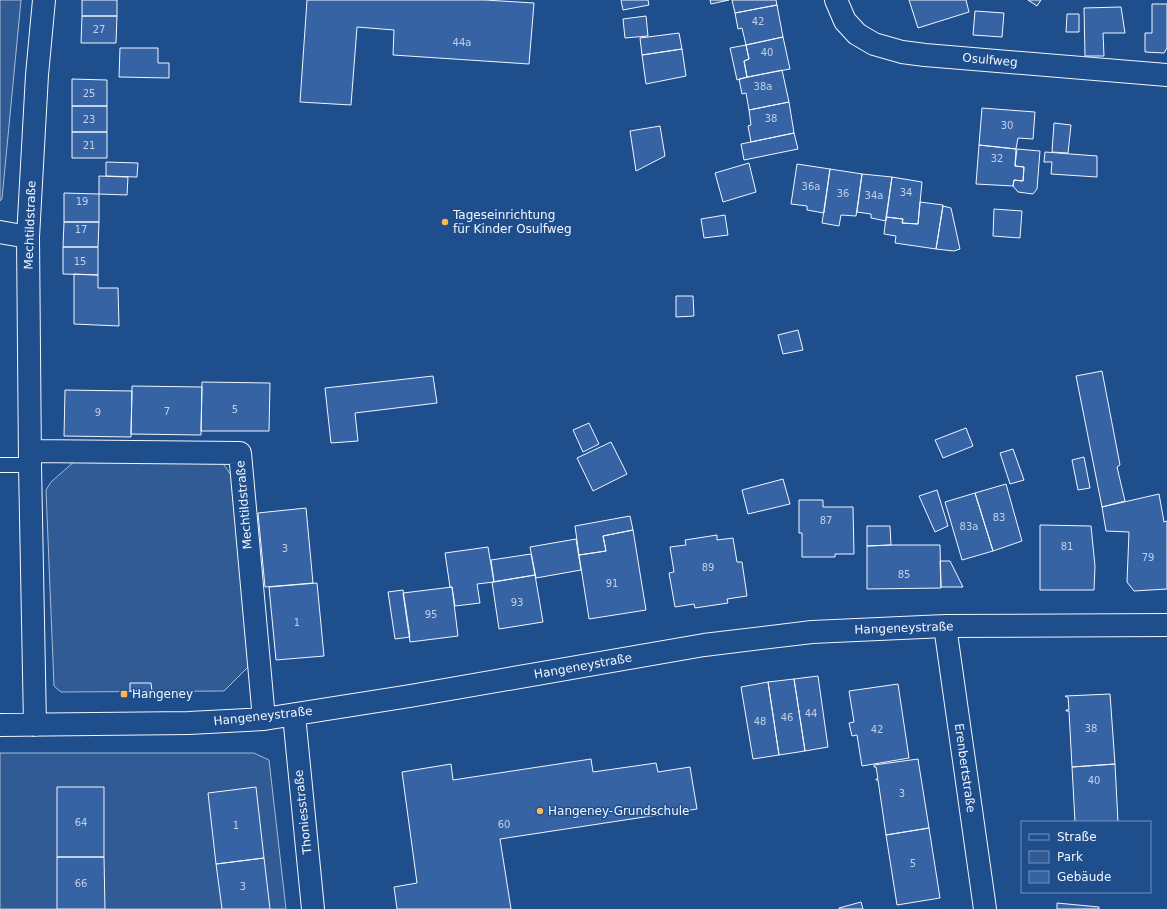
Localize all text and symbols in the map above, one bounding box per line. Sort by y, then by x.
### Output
house number: 42 [752,16,764,27]
house number: 27 [93,24,105,35]
house number: 44a [453,37,471,48]
house number: 40 [761,47,773,58]
street label: Osulfweg [962,51,1018,69]
house number: 38a [754,81,772,92]
house number: 25 [83,88,95,99]
house number: 38 [765,113,777,124]
house number: 23 [83,114,95,125]
house number: 30 [1001,120,1013,131]
house number: 21 [83,140,95,151]
house number: 32 [991,153,1003,164]
street label: Mechtildstraße [21,180,39,270]
house number: 36a [802,181,820,192]
house number: 34 [900,187,912,198]
house number: 36 [837,188,849,199]
house number: 34a [865,190,883,201]
house number: 19 [76,196,88,207]
place label: Tageseinrichtung für Kinder Osulfweg [452,208,572,236]
marker: Tageseinrichtung für Kinder Osulfweg [440,217,450,227]
house number: 17 [75,224,87,235]
house number: 15 [74,256,86,267]
house number: 5 [232,404,238,415]
house number: 7 [164,406,170,417]
house number: 9 [95,407,101,418]
street label: Mechtildstraße [233,460,255,550]
house number: 83 [993,512,1005,523]
house number: 87 [820,515,832,526]
house number: 83a [960,521,978,532]
house number: 81 [1061,541,1073,552]
house number: 3 [282,543,288,554]
house number: 79 [1142,552,1154,563]
house number: 89 [702,562,714,573]
house number: 85 [898,569,910,580]
house number: 91 [606,578,618,589]
house number: 93 [511,597,523,608]
house number: 95 [425,609,437,620]
house number: 1 [294,617,300,628]
street label: Hangeneystraße [854,619,954,637]
street label: Hangeneystraße [533,650,633,682]
place label: Hangeney [132,687,193,701]
marker: Hangeney [119,689,129,699]
street label: Hangeneystraße [213,704,313,728]
house number: 44 [805,708,817,719]
house number: 46 [781,712,793,723]
house number: 48 [754,716,766,727]
street label: Erenbertstraße [952,722,978,814]
house number: 38 [1085,723,1097,734]
house number: 42 [871,724,883,735]
street label: Thoniesstraße [292,769,315,856]
house number: 40 [1088,775,1100,786]
house number: 3 [899,788,905,799]
place label: Hangeney-Grundschule [548,804,689,818]
marker: Hangeney-Grundschule [535,806,545,816]
house number: 64 [75,817,87,828]
house number: 60 [498,819,510,830]
house number: 1 [233,820,239,831]
legend [1021,821,1151,893]
text: Straße [1057,830,1097,844]
text: Park [1057,850,1083,864]
house number: 5 [910,858,916,869]
text: Gebäude [1057,870,1111,884]
house number: 66 [75,878,87,889]
house number: 3 [240,881,246,892]

